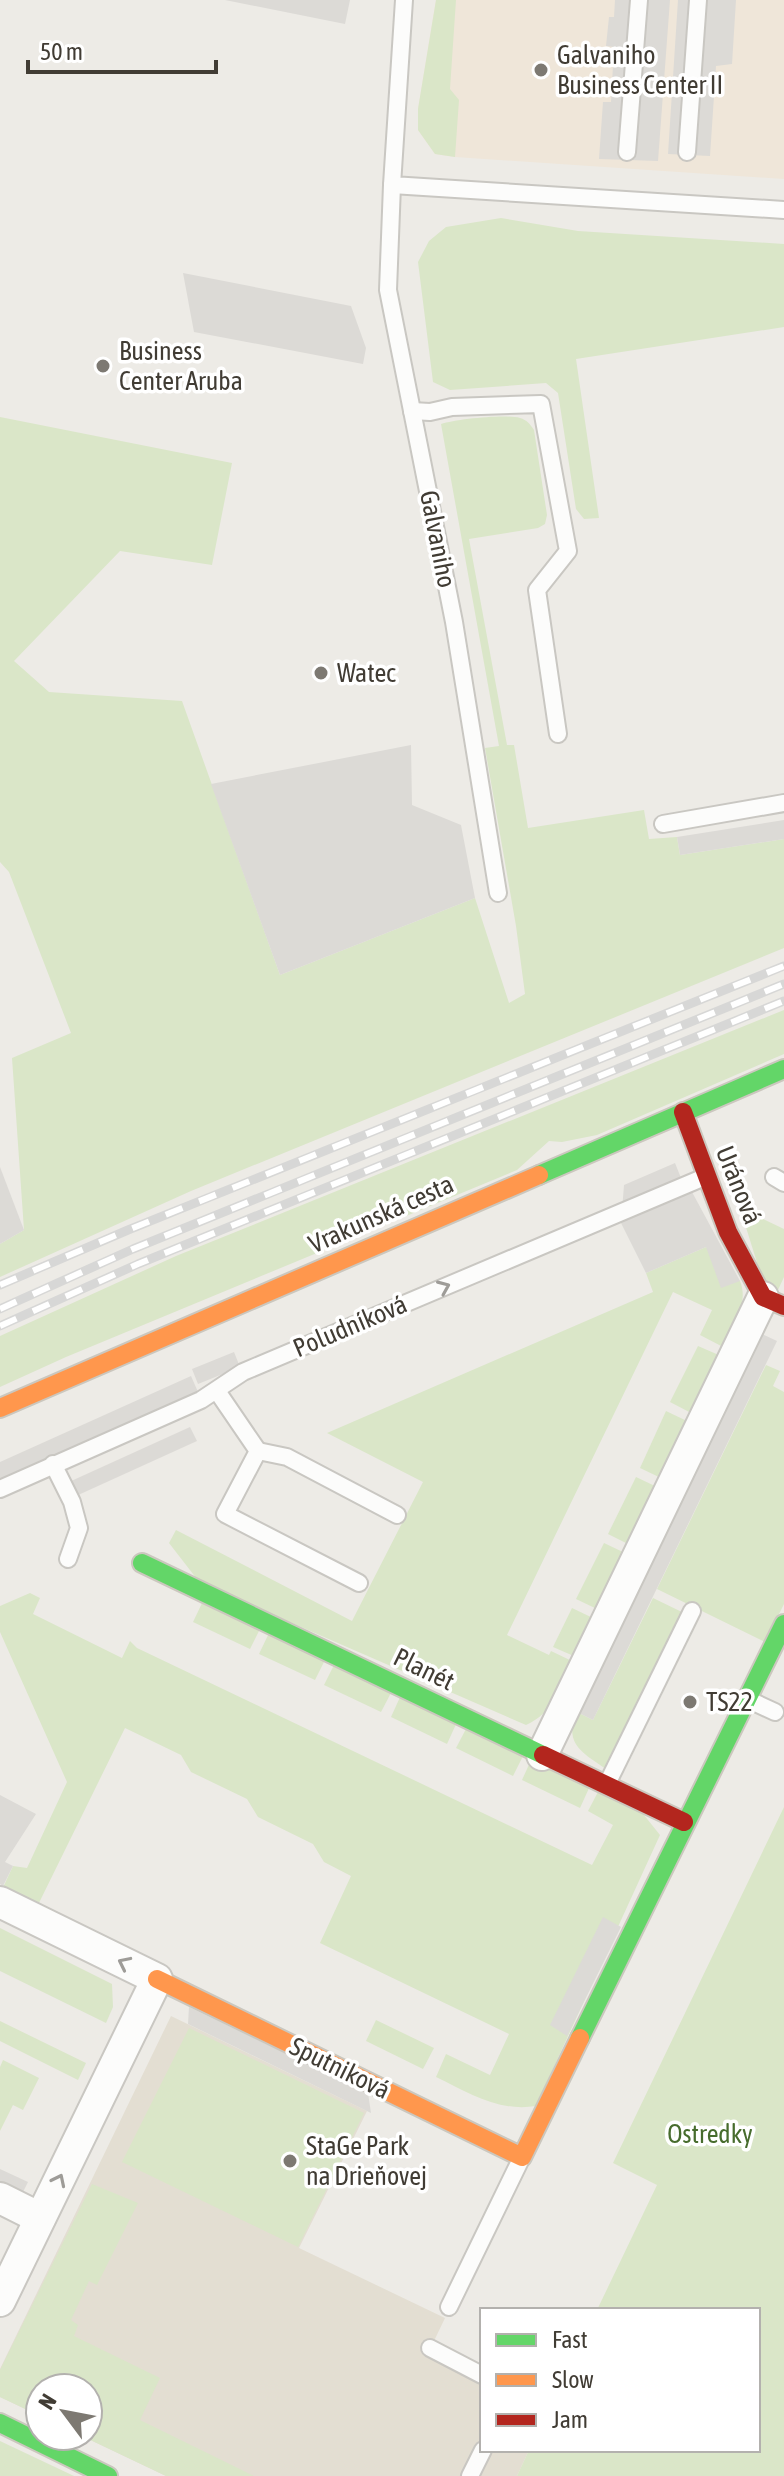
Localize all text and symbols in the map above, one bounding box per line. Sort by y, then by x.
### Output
scale bar [28,24,216,74]
text: 50 m [40,38,83,65]
place label: Galvaniho Business Center II [557,40,723,100]
marker: Galvaniho Business Center II [532,61,550,79]
place label: Business Center Aruba [119,336,243,396]
marker: Business Center Aruba [94,357,112,375]
street label: Galvaniho [414,488,462,590]
place label: Watec [337,658,396,688]
marker: Watec [312,664,330,682]
street label: Uránová [710,1142,768,1228]
street label: Vrakunská cesta [304,1169,458,1259]
one-way arrow [436,1280,450,1297]
street label: Poludníková [289,1289,411,1363]
street label: Planét [389,1642,459,1696]
place label: TS22 [706,1687,753,1717]
marker: TS22 [681,1693,699,1711]
one-way arrow [118,1957,133,1973]
street label: Sputniková [285,2031,395,2105]
park label: Ostredky [667,2119,753,2149]
place label: StaGe Park na Drieňovej [306,2131,427,2191]
marker: StaGe Park na Drieňovej [281,2152,299,2170]
one-way arrow [49,2174,65,2188]
legend [480,2308,760,2452]
text: Fast [552,2326,588,2353]
text: Slow [552,2366,594,2393]
north arrow [24,2372,104,2452]
text: N [33,2389,62,2414]
text: Jam [552,2406,588,2433]

